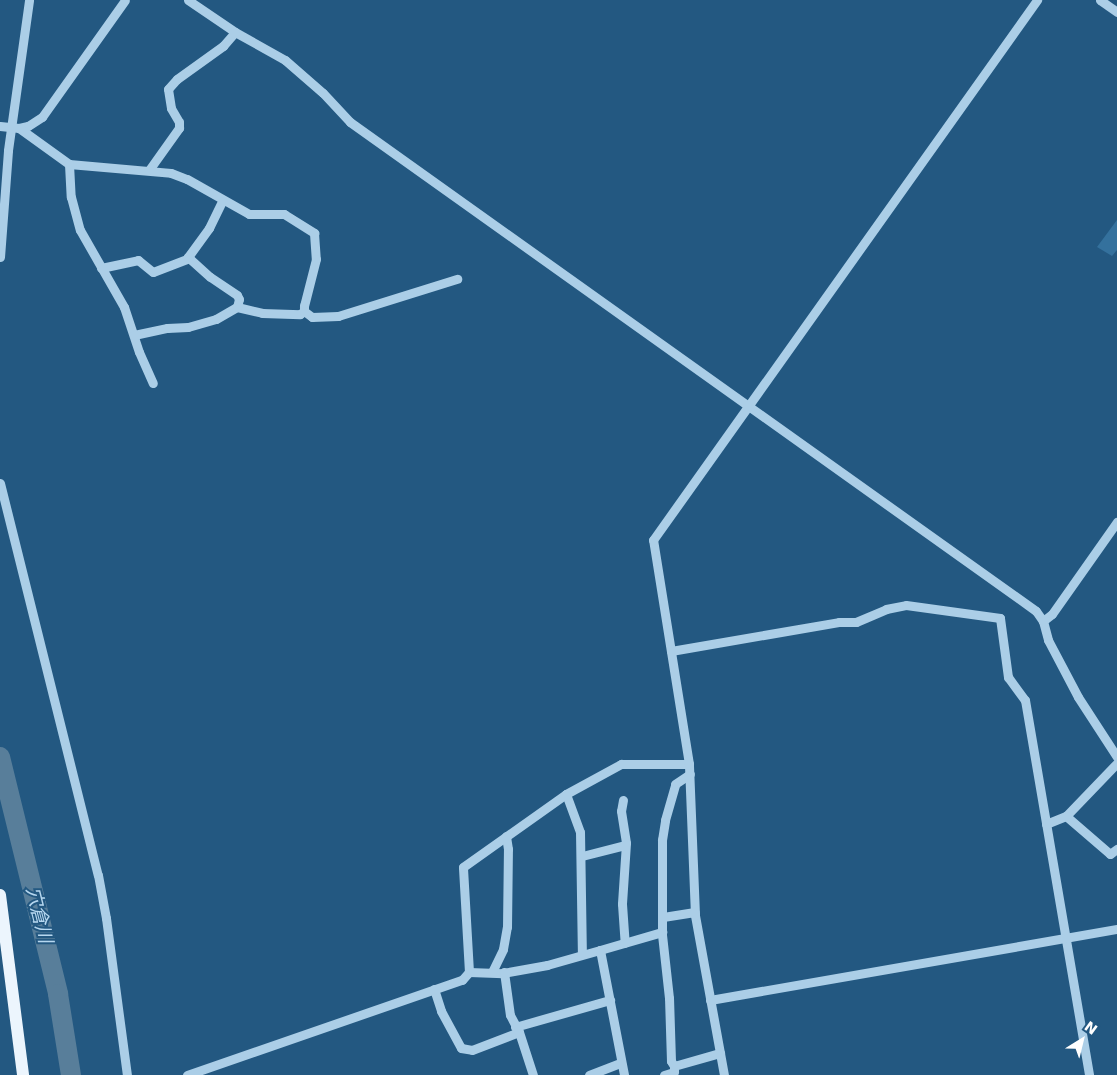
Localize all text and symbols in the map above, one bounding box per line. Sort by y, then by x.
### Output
water label: 穴倉川 [21,885,57,945]
north arrow [1057,1015,1107,1065]
text: N [1081,1018,1100,1038]

